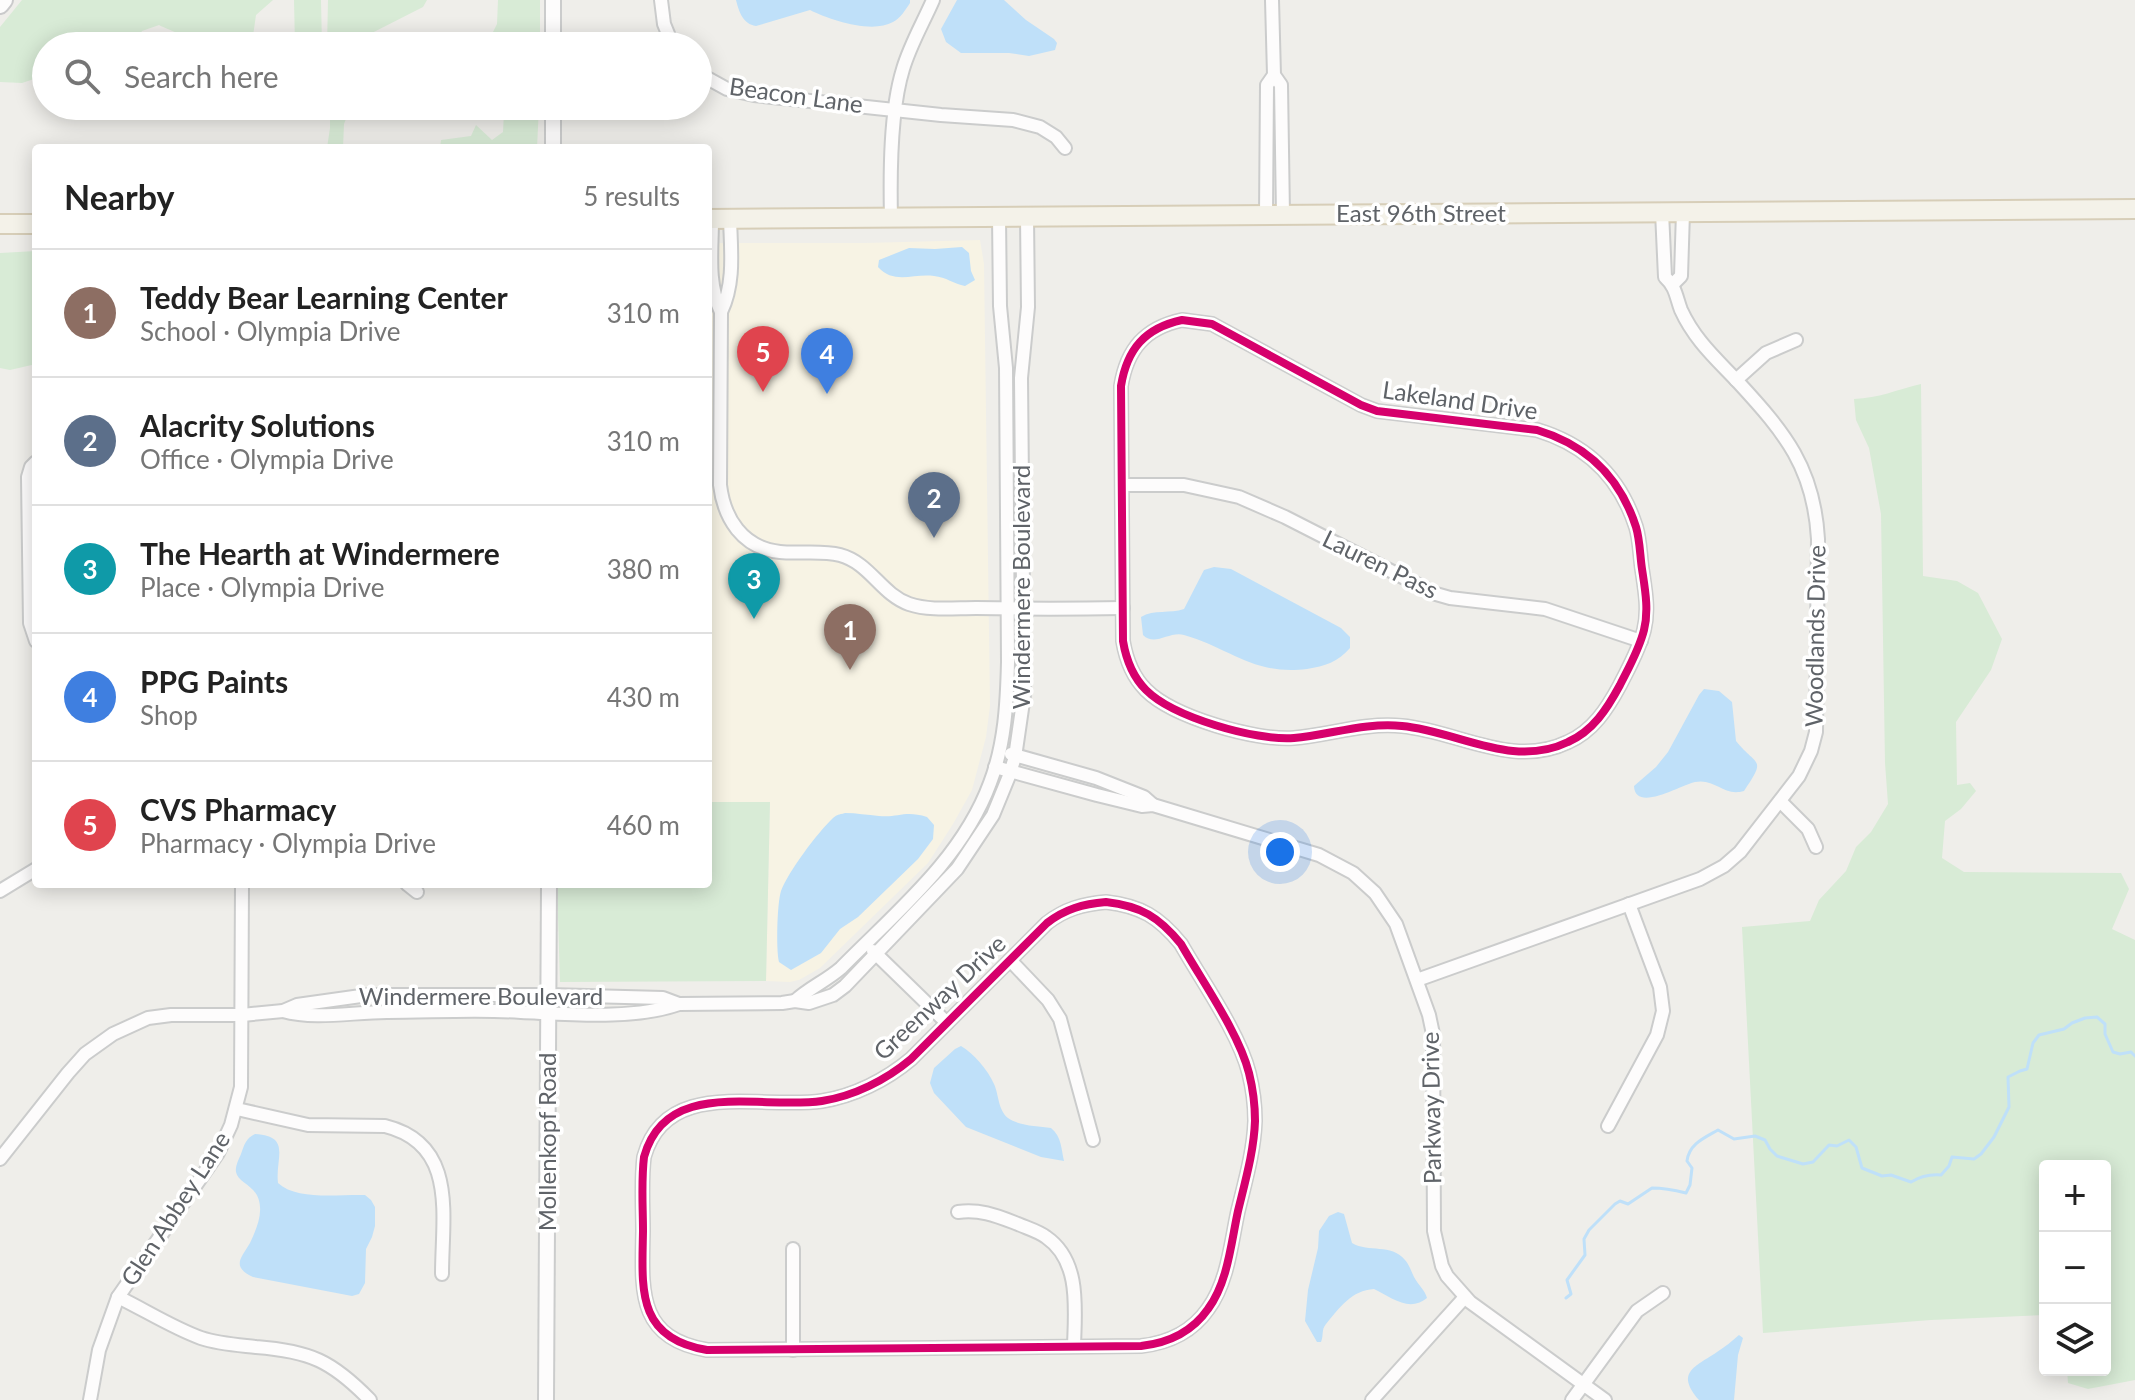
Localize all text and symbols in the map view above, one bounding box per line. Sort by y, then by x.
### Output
search box [32,32,712,120]
icon: search [60,54,104,98]
text: Search here [124,58,279,94]
street label: Beacon Lane [728,71,865,118]
text: Nearby [64,176,175,217]
text: 5 results [583,180,680,212]
street label: East 96th Street [1336,198,1506,227]
text: Teddy Bear Learning Center [140,279,508,315]
text: 1 [82,297,98,329]
text: 310 m [607,297,680,329]
text: School · Olympia Drive [140,315,401,347]
pin: 5 [737,326,789,392]
pin: 4 [801,328,853,394]
street label: Lakeland Drive [1381,374,1540,425]
text: Alacrity Solutions [140,407,375,443]
text: 2 [82,425,98,457]
text: 310 m [607,425,680,457]
text: Office · Olympia Drive [140,443,394,475]
street label: Windermere Boulevard [1006,465,1035,709]
pin: 2 [908,472,960,538]
street label: Lauren Pass [1318,523,1443,604]
text: The Hearth at Windermere [140,535,500,571]
street label: Woodlands Drive [1798,545,1831,727]
text: 3 [82,553,98,585]
text: 380 m [607,553,680,585]
pin: 3 [728,553,780,619]
text: Place · Olympia Drive [140,571,384,603]
pin: 1 [824,604,876,670]
text: PPG Paints [140,663,288,699]
text: 4 [82,681,98,713]
text: 430 m [607,681,680,713]
text: Shop [140,699,198,731]
text: CVS Pharmacy [140,791,336,827]
text: 5 [82,809,98,841]
text: 460 m [607,809,680,841]
text: Pharmacy · Olympia Drive [140,827,436,859]
your location [1260,832,1300,872]
street label: Greenway Drive [867,928,1011,1065]
street label: Windermere Boulevard [359,981,603,1010]
street label: Parkway Drive [1415,1032,1446,1184]
street label: Mollenkopf Road [532,1053,561,1231]
street label: Glen Abbey Lane [114,1126,235,1291]
map controls [2039,1160,2111,1376]
button: + [2039,1160,2111,1232]
button: − [2039,1232,2111,1304]
button: layers [2039,1304,2111,1376]

